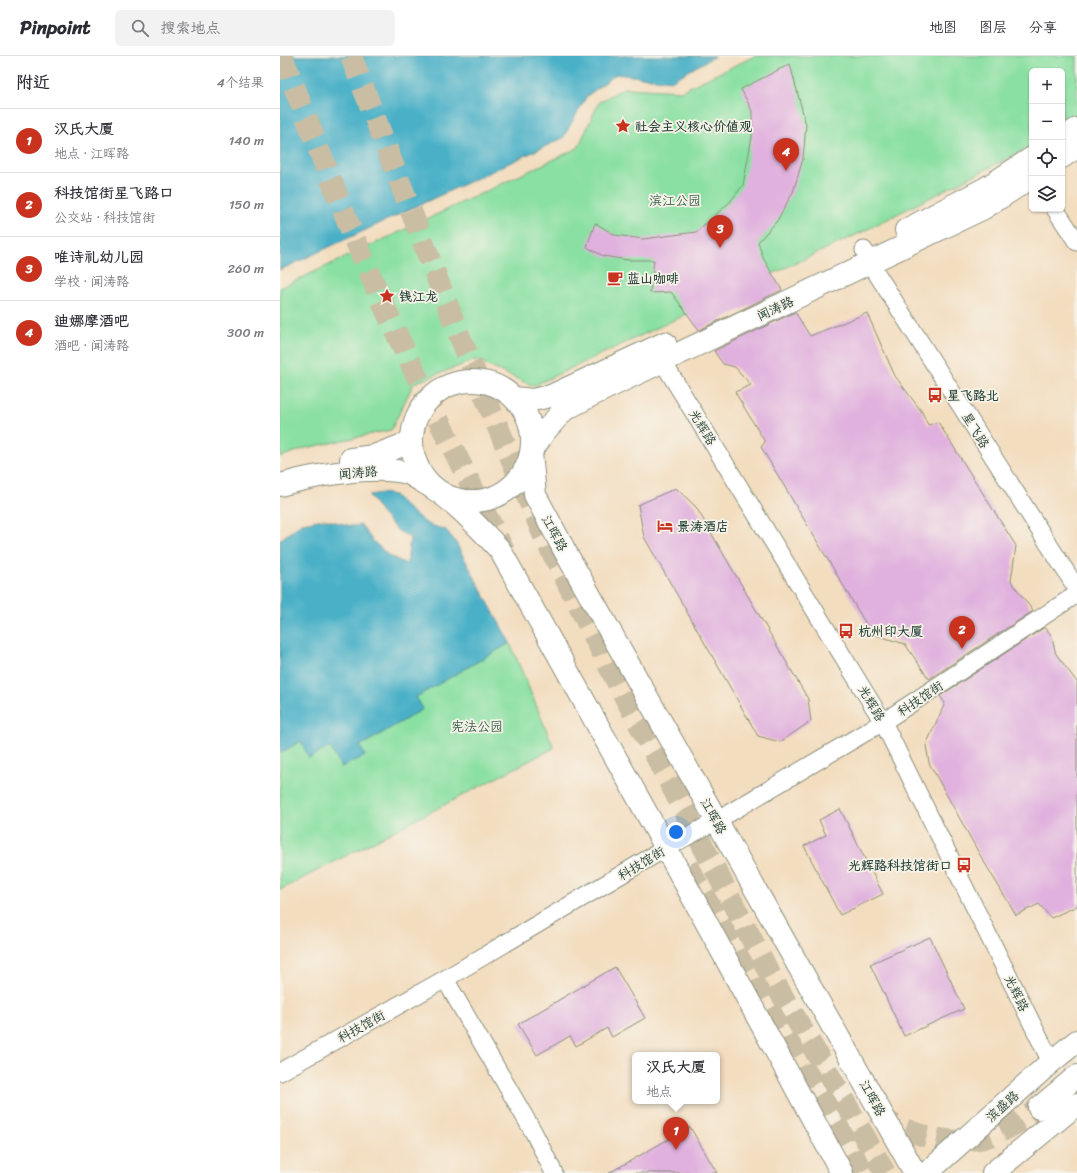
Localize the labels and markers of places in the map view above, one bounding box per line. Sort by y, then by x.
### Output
place label: 社会主义核心价值观 [635,115,752,138]
place icon: 社会主义核心价值观 [614,117,632,135]
pin: 4 [773,138,799,171]
pin: 3 [707,215,733,248]
place label: 蓝山咖啡 [627,267,679,290]
cafe icon: 蓝山咖啡 [606,269,624,287]
place label: 钱江龙 [399,285,438,308]
place icon: 钱江龙 [378,287,396,305]
place label: 星飞路北 [947,384,999,407]
bus stop icon: 星飞路北 [926,386,944,404]
place label: 景涛酒店 [677,515,729,538]
hotel icon: 景涛酒店 [656,517,674,535]
pin: 2 [949,616,975,649]
place label: 杭州印大厦 [858,620,923,643]
bus stop icon: 杭州印大厦 [837,622,855,640]
place label: 光辉路科技馆街口 [848,854,952,877]
bus stop icon: 光辉路科技馆街口 [955,856,973,874]
pin: 1 [663,1117,689,1150]

